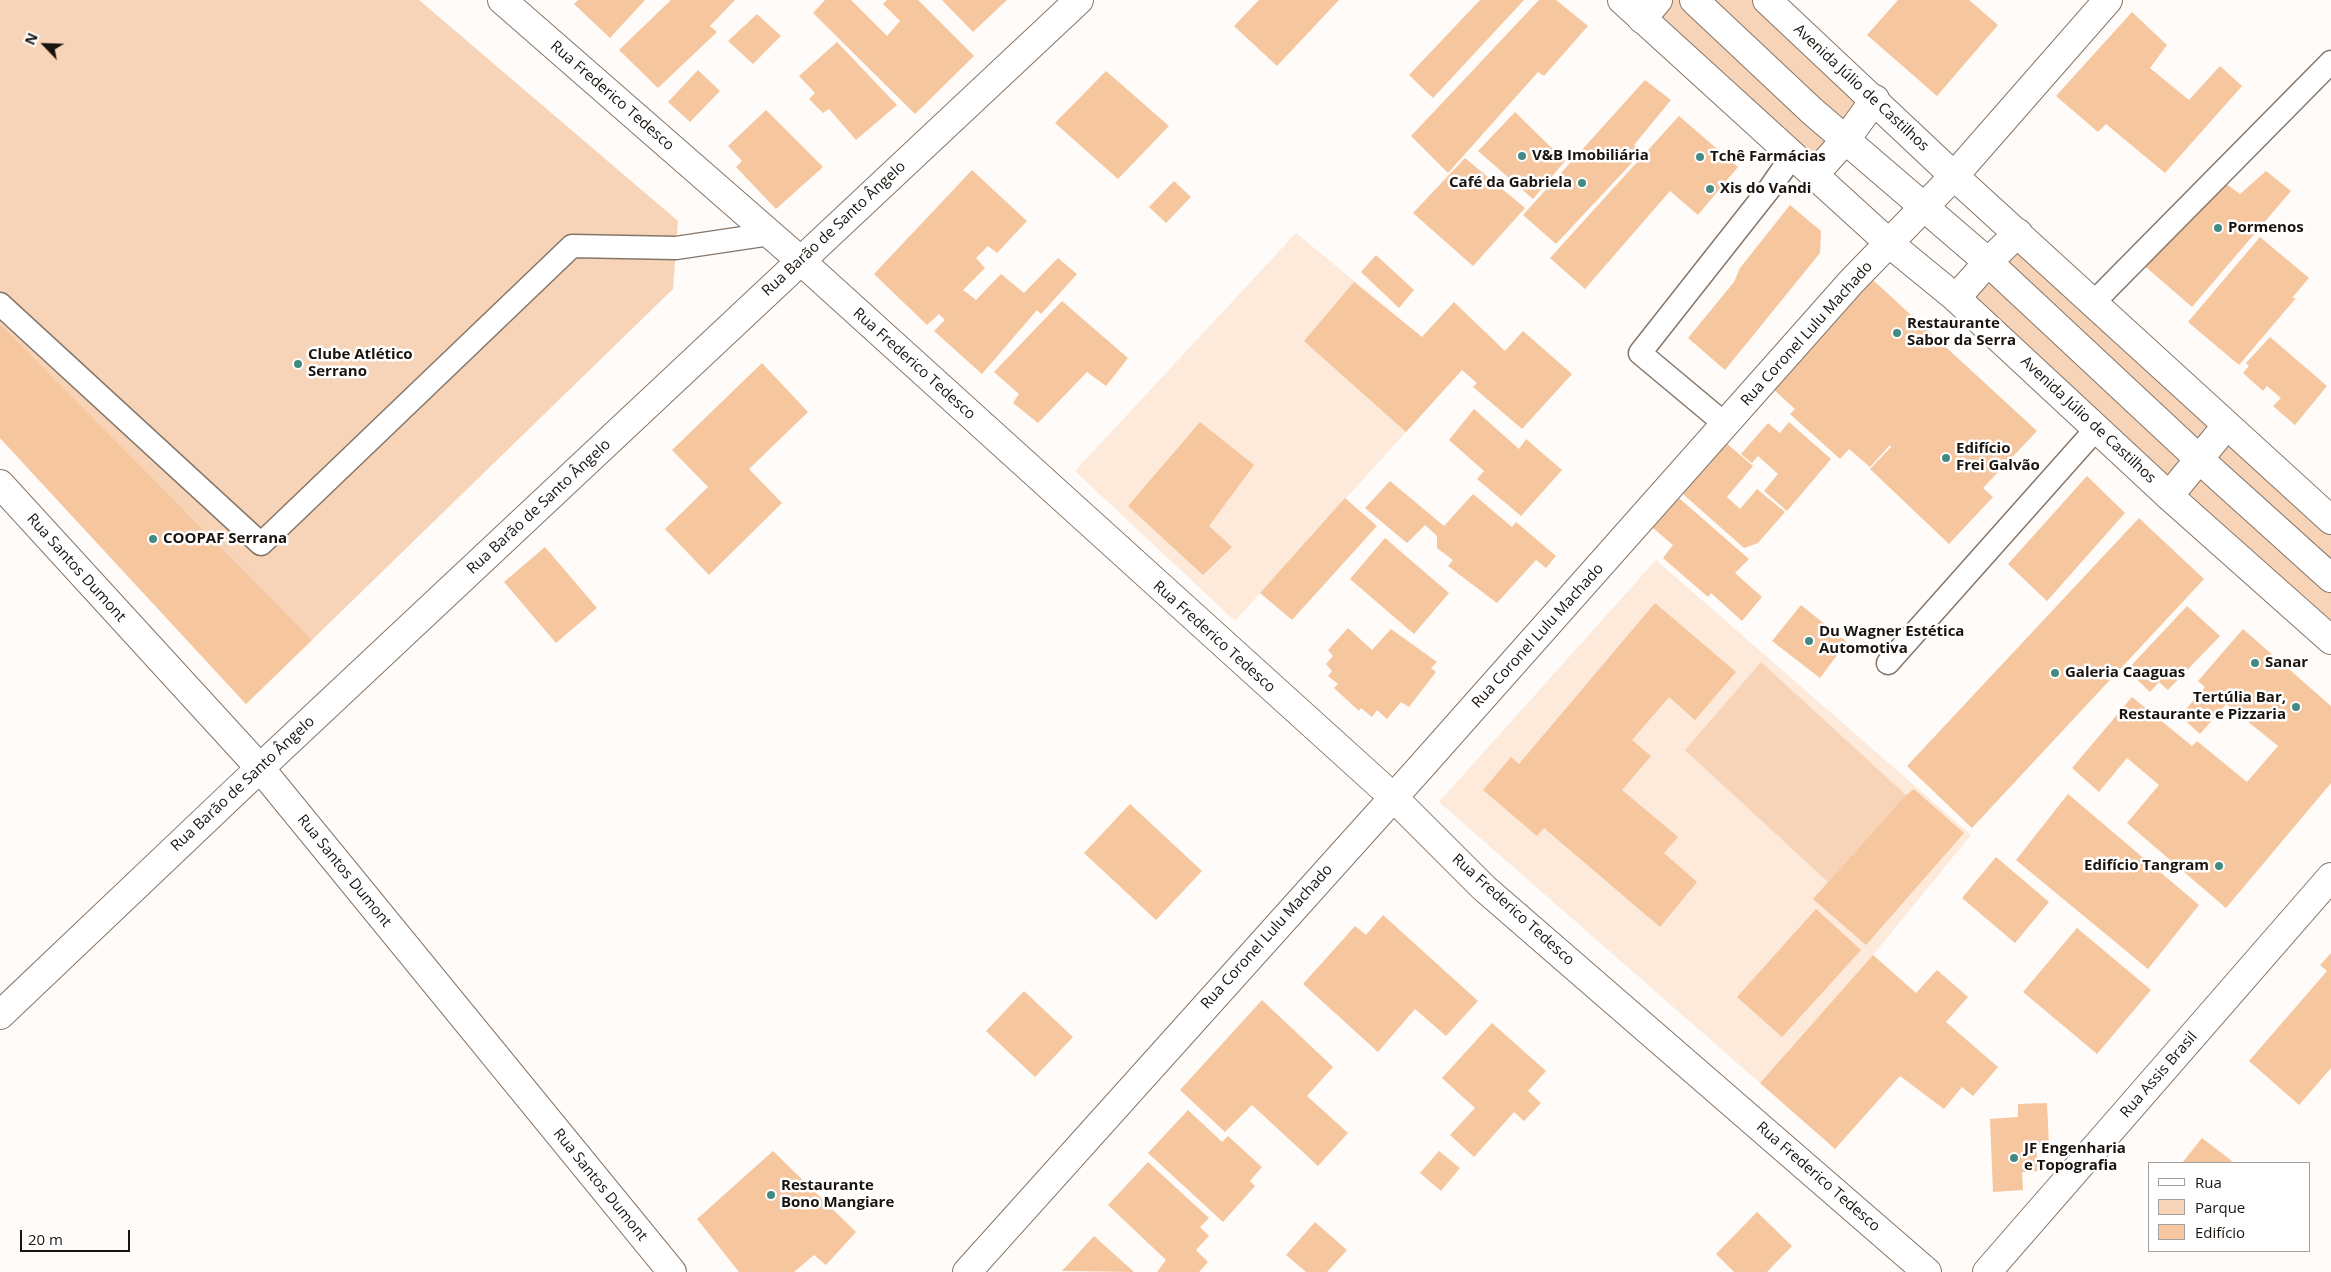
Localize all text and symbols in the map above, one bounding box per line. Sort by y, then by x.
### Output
north arrow [20,20,70,70]
street label: Avenida Júlio de Castilhos [1790,21,1932,155]
text: N [20,30,42,48]
street label: Rua Frederico Tedesco [546,37,678,155]
place label: V&B Imobiliária [1532,147,1649,165]
place label: Tchê Farmácias [1710,148,1826,166]
marker: V&B Imobiliária [1516,150,1528,162]
marker: Tchê Farmácias [1694,151,1706,163]
street label: Rua Barão de Santo Ângelo [758,158,910,300]
place label: Café da Gabriela [1449,174,1572,192]
marker: Café da Gabriela [1576,177,1588,189]
place label: Xis do Vandi [1720,180,1811,198]
marker: Xis do Vandi [1704,183,1716,195]
place label: Pormenos [2228,219,2304,237]
marker: Pormenos [2212,222,2224,234]
street label: Rua Coronel Lulu Machado [1737,258,1877,410]
street label: Rua Frederico Tedesco [849,304,979,424]
place label: Restaurante Sabor da Serra [1907,315,2016,350]
marker: Restaurante Sabor da Serra [1891,327,1903,339]
place label: Clube Atlético Serrano [308,346,413,381]
street label: Avenida Júlio de Castilhos [2017,353,2159,487]
marker: Clube Atlético Serrano [292,358,304,370]
street label: Rua Barão de Santo Ângelo [463,436,615,578]
place label: Edifício Frei Galvão [1956,440,2040,475]
marker: Edifício Frei Galvão [1940,452,1952,464]
street label: Rua Santos Dumont [23,510,129,626]
place label: COOPAF Serrana [163,530,287,548]
marker: COOPAF Serrana [147,533,159,545]
street label: Rua Coronel Lulu Machado [1468,560,1608,712]
street label: Rua Frederico Tedesco [1149,577,1279,697]
place label: Du Wagner Estética Automotiva [1819,623,1964,658]
marker: Du Wagner Estética Automotiva [1803,635,1815,647]
place label: Sanar [2265,654,2308,672]
marker: Sanar [2249,657,2261,669]
place label: Galeria Caaguas [2065,664,2185,682]
marker: Galeria Caaguas [2049,667,2061,679]
place label: Tertúlia Bar, Restaurante e Pizzaria [2118,689,2286,724]
marker: Tertúlia Bar, Restaurante e Pizzaria [2290,701,2302,713]
street label: Rua Barão de Santo Ângelo [167,713,319,855]
street label: Rua Santos Dumont [293,811,395,931]
street label: Rua Frederico Tedesco [1448,850,1578,970]
place label: Edifício Tangram [2084,857,2209,875]
marker: Edifício Tangram [2213,860,2225,872]
street label: Rua Coronel Lulu Machado [1197,861,1337,1013]
street label: Rua Assis Brasil [2117,1028,2201,1122]
street label: Rua Frederico Tedesco [1752,1118,1884,1236]
street label: Rua Santos Dumont [549,1125,651,1245]
place label: JF Engenharia e Topografia [2024,1140,2126,1175]
marker: JF Engenharia e Topografia [2008,1152,2020,1164]
legend [2148,1162,2311,1252]
text: Rua [2195,1172,2222,1192]
place label: Restaurante Bono Mangiare [781,1177,894,1212]
marker: Restaurante Bono Mangiare [765,1189,777,1201]
text: Parque [2195,1197,2245,1217]
scale bar [22,1220,132,1252]
text: Edifício [2195,1222,2245,1242]
text: 20 m [28,1229,63,1249]

